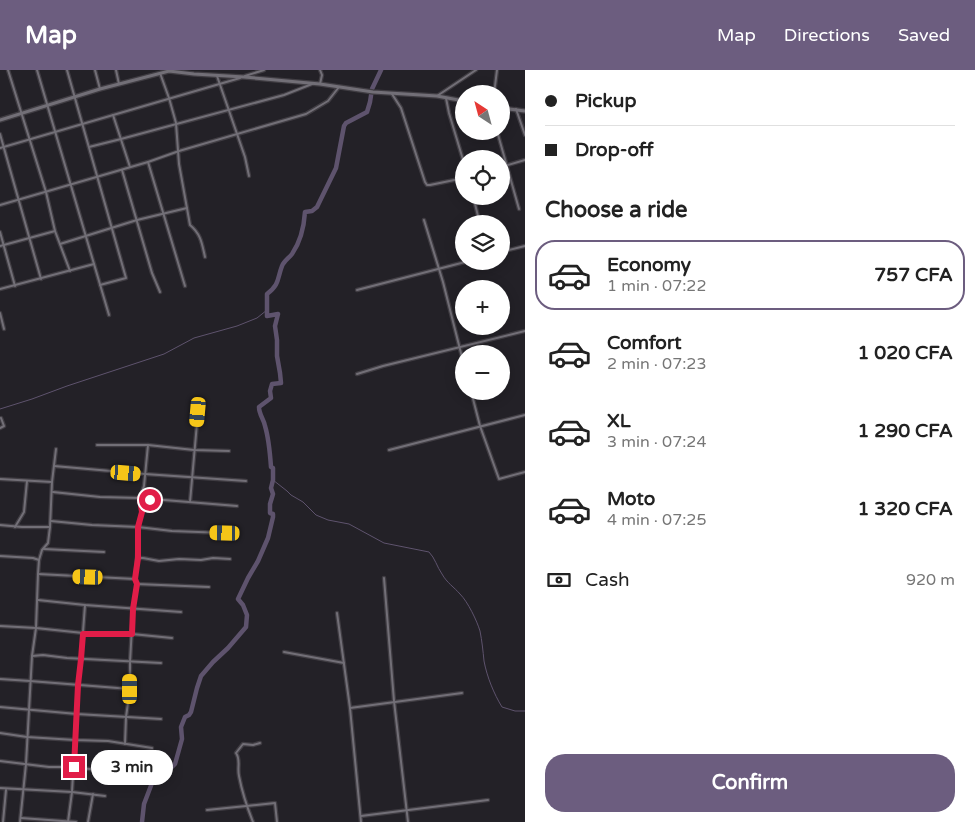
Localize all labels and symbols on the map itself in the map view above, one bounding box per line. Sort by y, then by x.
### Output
north arrow [455,85,510,140]
car [189,396,206,428]
car [110,464,141,482]
route start [139,489,161,511]
car [209,525,240,541]
car [72,569,103,585]
car [122,674,137,704]
callout: 3 min [92,750,174,784]
route end [63,756,85,778]

